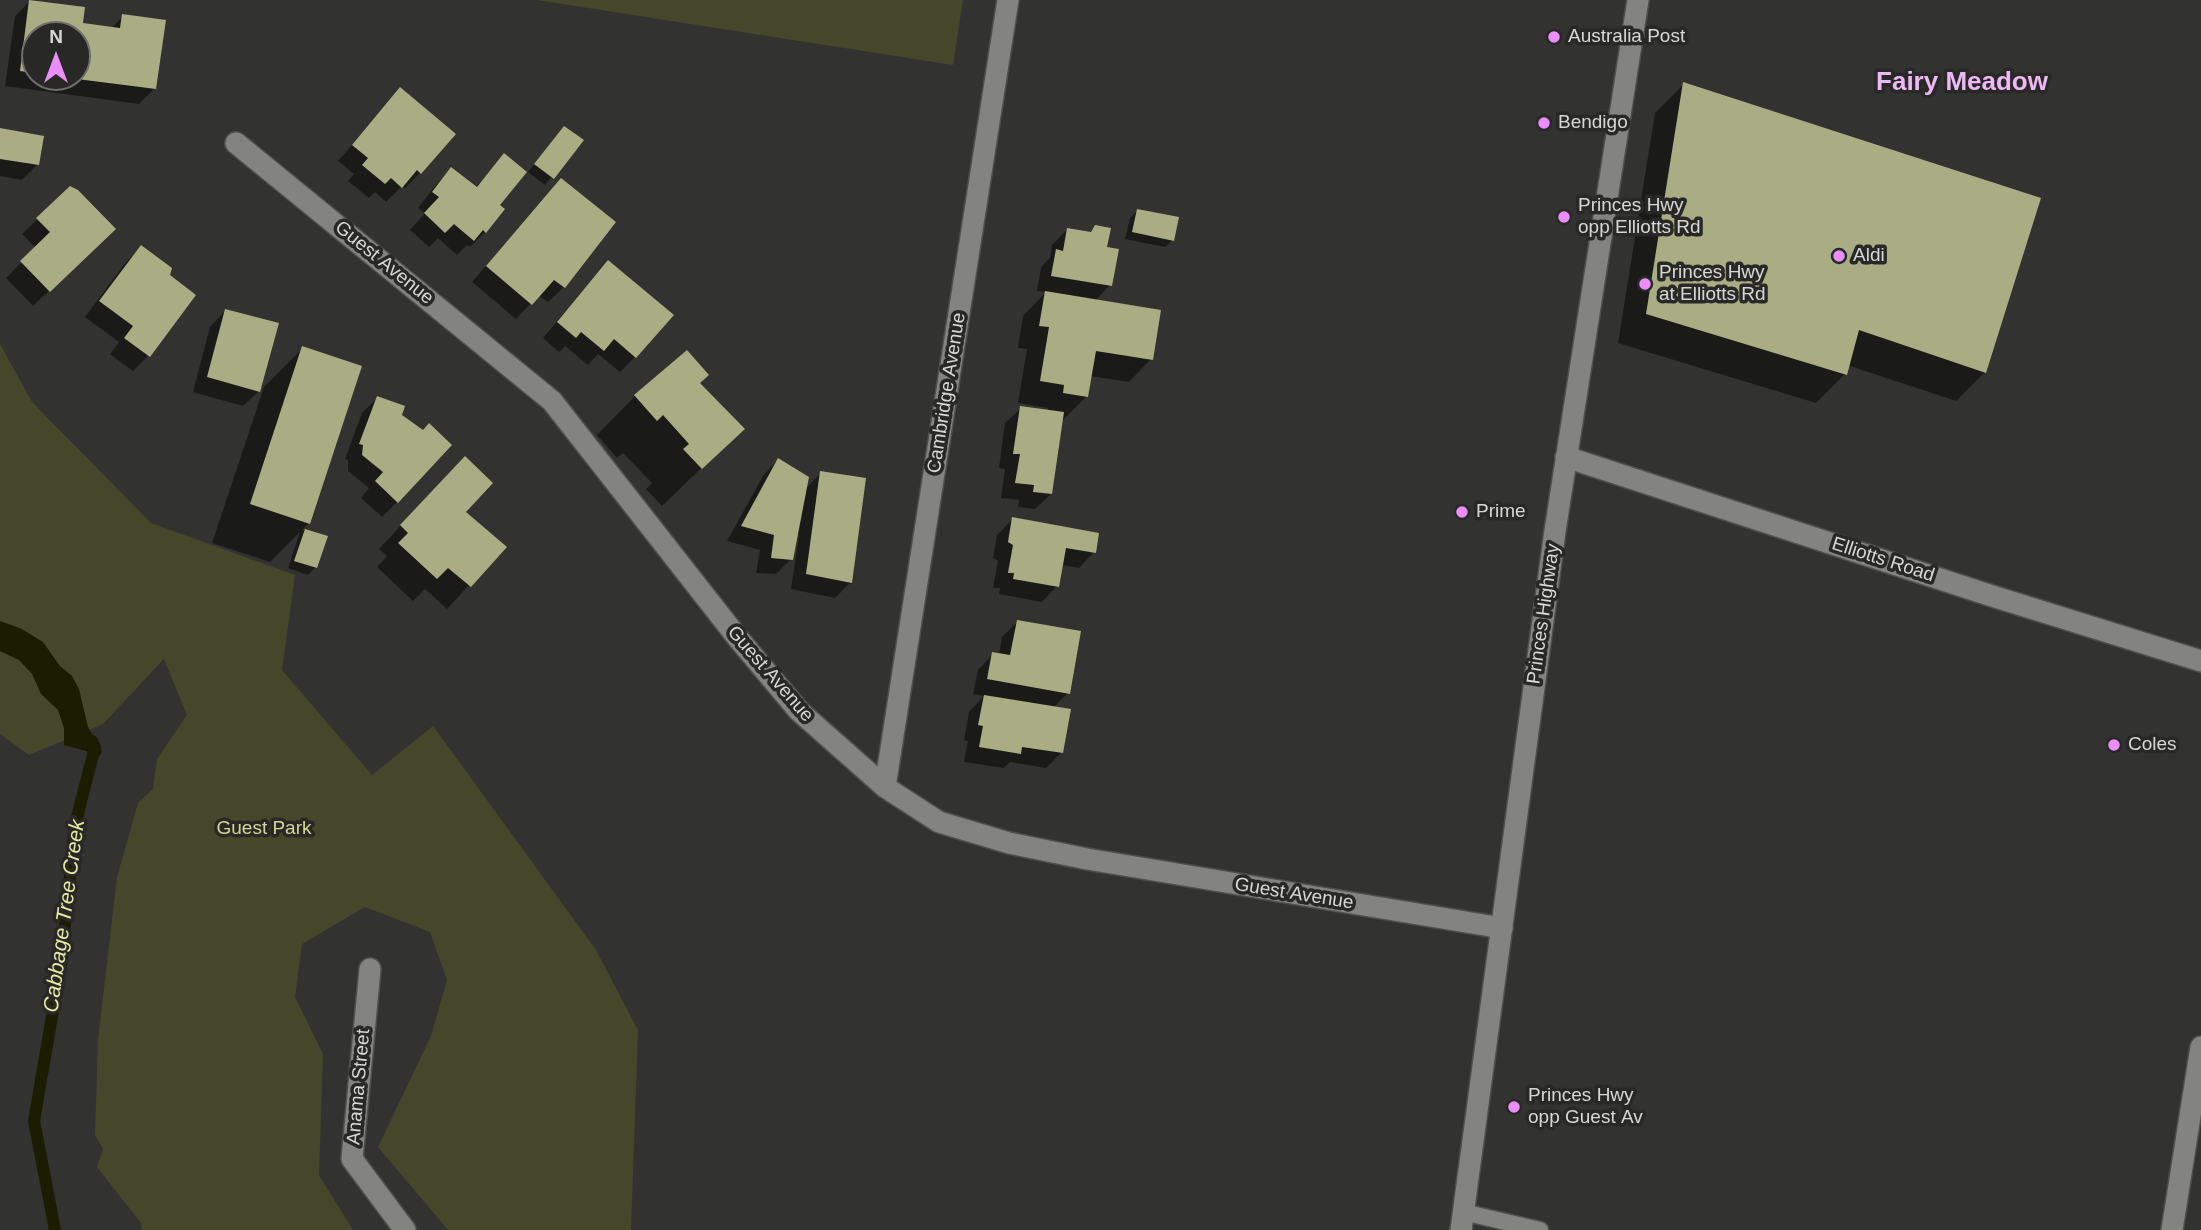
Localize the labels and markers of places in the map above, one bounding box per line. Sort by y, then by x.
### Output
place label: Australia Post [1568,26,1685,48]
marker: Australia Post [1546,29,1562,45]
place label: Bendigo [1558,112,1628,134]
marker: Bendigo [1536,115,1552,131]
place label: Princes Hwy opp Elliotts Rd [1578,195,1701,239]
marker: Princes Hwy opp Elliotts Rd [1556,209,1572,225]
place label: Aldi [1853,245,1885,267]
marker: Aldi [1831,248,1847,264]
place label: Princes Hwy at Elliotts Rd [1659,262,1766,306]
marker: Princes Hwy at Elliotts Rd [1637,276,1653,292]
place label: Prime [1476,501,1526,523]
marker: Prime [1454,504,1470,520]
place label: Coles [2128,734,2177,756]
marker: Coles [2106,737,2122,753]
place label: Princes Hwy opp Guest Av [1528,1085,1643,1129]
marker: Princes Hwy opp Guest Av [1506,1099,1522,1115]

